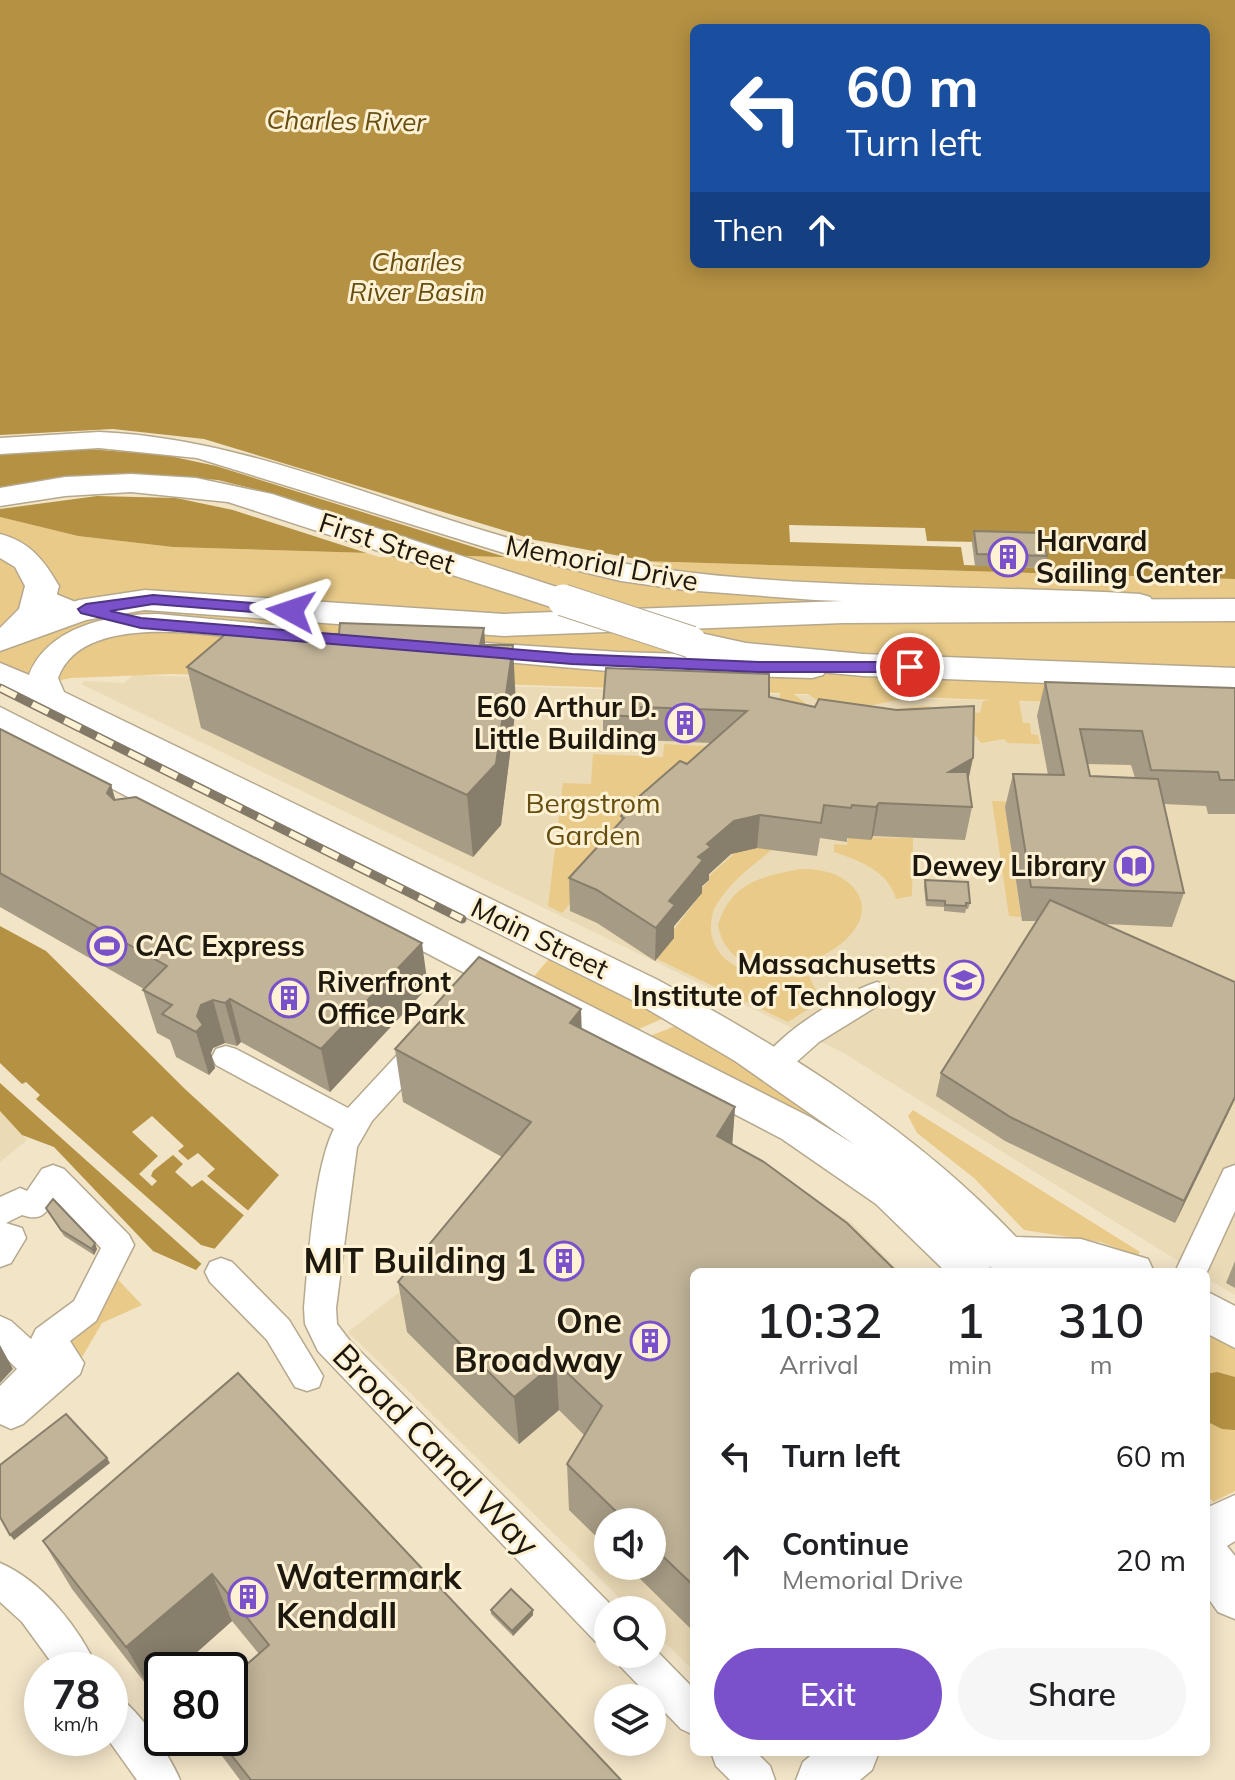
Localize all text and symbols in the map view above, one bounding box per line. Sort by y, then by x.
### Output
text: 60 m [846,51,979,121]
icon: left [714,56,818,160]
water label: Charles River [266,103,428,138]
text: Turn left [846,120,982,165]
icon: ahead [800,208,844,252]
text: Then [714,211,784,249]
water label: Charles River Basin [349,245,485,308]
street label: First Street [315,504,460,581]
place label: Harvard Sailing Center [1036,523,1223,590]
street label: Memorial Drive [503,527,701,598]
building icon: Harvard Sailing Center [987,536,1029,578]
position arrow [249,569,333,653]
pin [876,633,944,701]
icon: arrive [888,645,932,689]
place label: E60 Arthur D. Little Building [474,689,657,756]
building icon: E60 Arthur D. Little Building [664,702,706,744]
park label: Bergstrom Garden [525,785,661,852]
library icon: Dewey Library [1113,845,1155,887]
place label: Dewey Library [911,848,1107,883]
street label: Main Street [466,889,615,986]
sports icon: CAC Express [86,925,128,967]
place label: CAC Express [135,928,305,963]
place label: Massachusetts Institute of Technology [633,946,937,1013]
school or university icon: Massachusetts Institute of Technology [943,959,985,1001]
place label: Riverfront Office Park [317,964,465,1031]
building icon: Riverfront Office Park [268,977,310,1019]
place label: MIT Building 1 [304,1239,536,1282]
building icon: MIT Building 1 [543,1240,585,1282]
text: 10:32 [756,1290,882,1350]
text: 1 [956,1290,984,1350]
text: 310 [1058,1290,1144,1350]
place label: One Broadway [454,1299,623,1381]
building icon: One Broadway [629,1320,671,1362]
street label: Broad Canal Way [324,1334,549,1565]
text: Arrival [779,1348,859,1381]
text: min [948,1348,992,1381]
text: m [1090,1348,1113,1381]
icon: left [714,1434,758,1478]
text: Turn left [782,1437,900,1475]
text: 60 m [1116,1437,1186,1475]
map controls [594,1508,666,1756]
button: sound [594,1508,666,1580]
text: Continue [782,1525,909,1563]
icon: ahead [714,1538,758,1582]
text: 20 m [1116,1541,1186,1579]
place label: Watermark Kendall [276,1555,463,1637]
text: Memorial Drive [782,1563,963,1596]
building icon: Watermark Kendall [227,1576,269,1618]
button: search [594,1596,666,1668]
button: Exit [714,1648,942,1740]
button: Share [958,1648,1186,1740]
speed limit sign: 80 [144,1652,248,1756]
text: 78 [52,1669,100,1719]
button: layers [594,1684,666,1756]
text: km/h [53,1711,99,1736]

